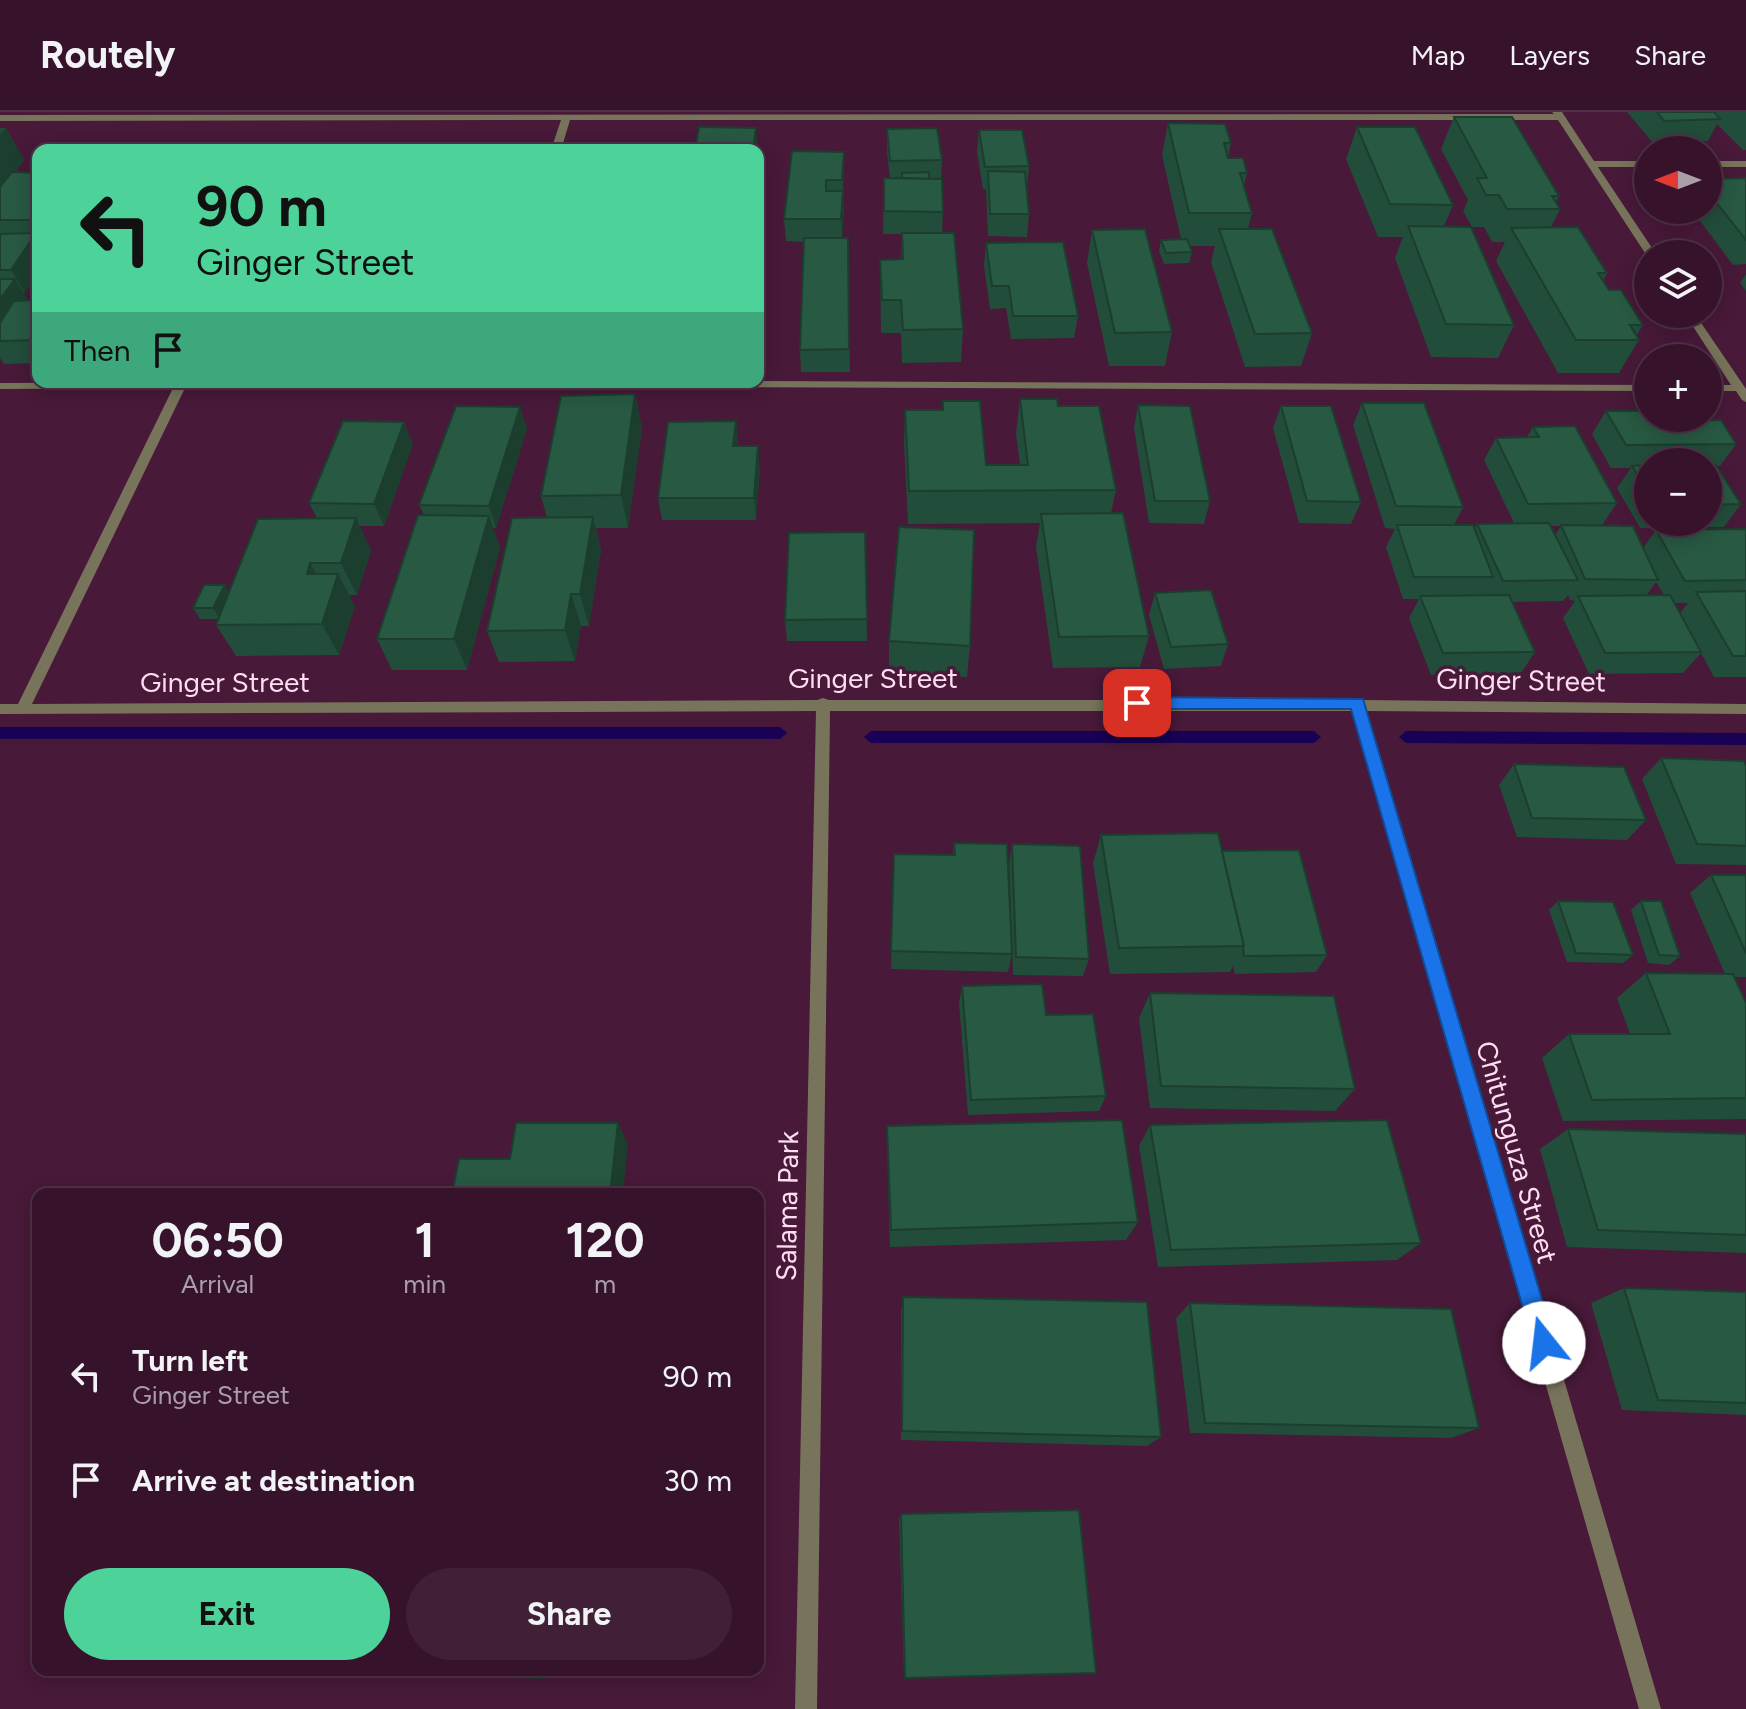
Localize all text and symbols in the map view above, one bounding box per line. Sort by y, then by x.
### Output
text: Routely [40,32,175,78]
text: Map [1411,38,1465,72]
text: Layers [1509,38,1590,72]
text: Share [1634,38,1706,72]
north arrow [1634,136,1722,224]
map controls [1634,136,1722,536]
text: 90 m [196,173,327,240]
icon: left [64,176,168,280]
button: layers [1634,240,1722,328]
text: Ginger Street [196,241,414,284]
icon: arrive [146,328,190,372]
text: Then [64,332,130,369]
button: + [1634,344,1722,432]
button: − [1634,448,1722,536]
street label: Ginger Street [788,661,958,695]
street label: Ginger Street [1436,662,1606,698]
street label: Ginger Street [140,665,310,699]
pin [1103,669,1171,737]
icon: arrive [1115,681,1159,725]
street label: Chitunguza Street [1469,1037,1565,1267]
street label: Salama Park [769,1130,805,1281]
text: 06:50 [151,1211,284,1269]
text: 1 [414,1211,435,1269]
text: 120 [565,1211,645,1269]
text: Arrival [181,1268,254,1300]
text: min [403,1268,446,1300]
text: m [594,1268,616,1300]
position arrow [1502,1301,1586,1385]
text: Turn left [132,1342,249,1379]
icon: left [64,1354,108,1398]
text: 90 m [663,1358,732,1395]
text: Ginger Street [132,1379,290,1411]
icon: arrive [64,1458,108,1502]
text: Arrive at destination [132,1462,415,1499]
text: 30 m [664,1462,732,1499]
button: Exit [64,1568,390,1660]
button: Share [406,1568,732,1660]

